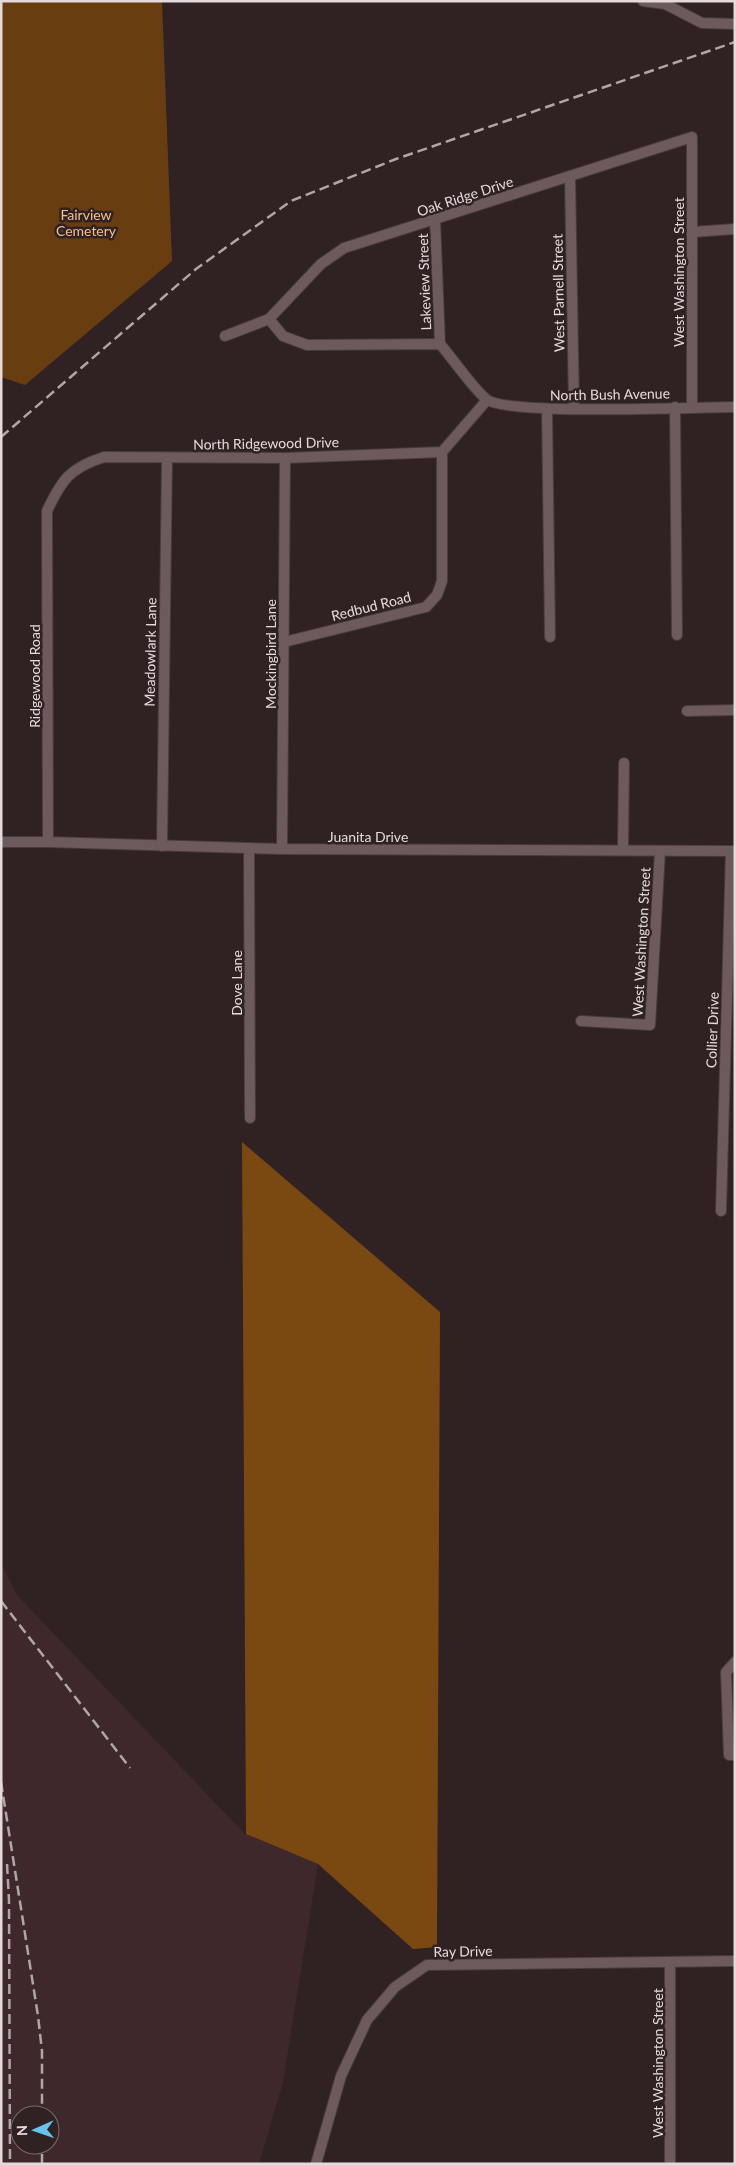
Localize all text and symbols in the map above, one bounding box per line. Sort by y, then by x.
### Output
street label: Oak Ridge Drive [415,172,515,220]
street label: West Washington Street [670,197,687,347]
park label: Fairview Cemetery [56,206,117,239]
street label: Lakeview Street [414,233,434,331]
street label: West Parnell Street [548,234,568,352]
street label: North Bush Avenue [550,384,670,404]
street label: North Ridgewood Drive [193,433,339,453]
street label: Redbud Road [329,588,413,624]
street label: Meadowlark Lane [141,597,159,707]
street label: Mockingbird Lane [262,599,279,709]
street label: Ridgewood Road [26,624,43,728]
street label: Juanita Drive [328,828,408,845]
street label: West Washington Street [629,867,653,1017]
street label: Dove Lane [228,950,245,1016]
street label: Collier Drive [702,992,722,1068]
street label: Ray Drive [433,1942,493,1960]
street label: West Washington Street [649,1988,666,2138]
north arrow [10,2105,60,2155]
text: N [13,2125,30,2136]

